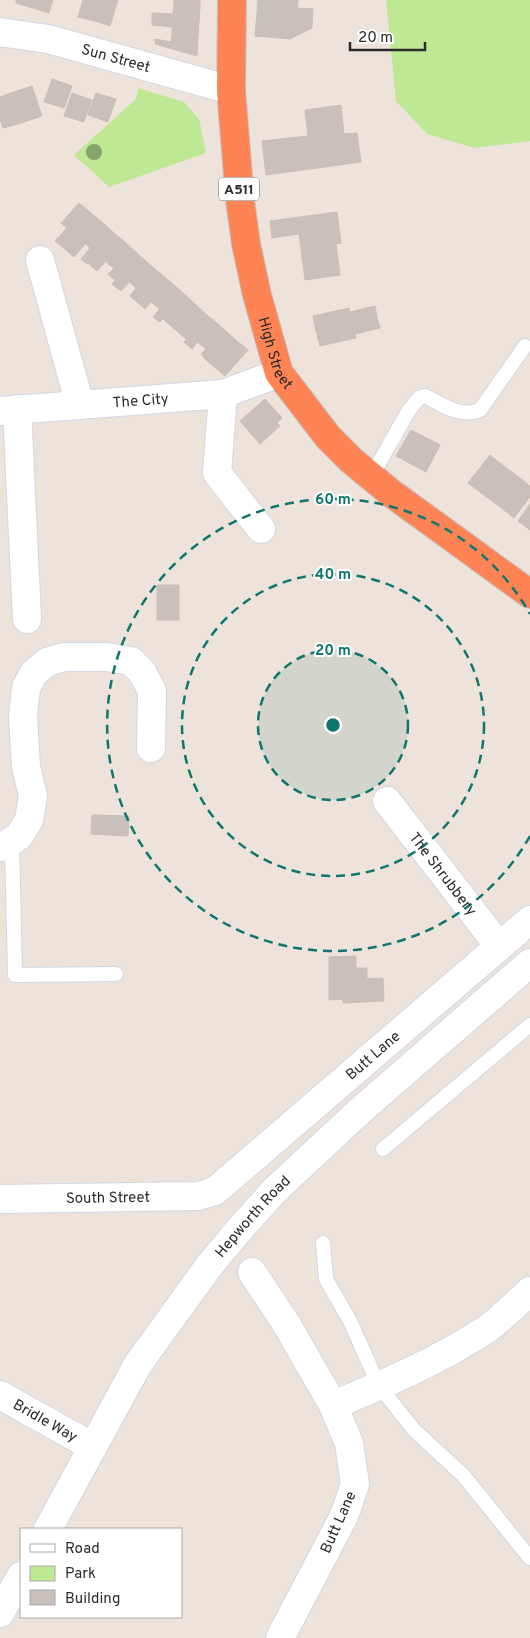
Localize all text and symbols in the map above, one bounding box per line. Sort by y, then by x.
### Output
scale bar [350,20,425,52]
text: 20 m [358,29,393,48]
street label: Sun Street [79,41,152,78]
road number: A511 [219,178,259,200]
street label: High Street [253,315,296,394]
street label: The City [112,390,169,413]
text: 60 m [315,491,351,510]
text: 40 m [315,566,351,585]
text: 20 m [315,642,351,661]
centre of rings [324,716,342,734]
street label: The Shrubbery [404,829,480,920]
street label: Butt Lane [343,1028,405,1085]
street label: Hepworth Road [212,1172,295,1262]
street label: South Street [66,1189,150,1209]
street label: Bridle Way [9,1396,80,1447]
street label: Butt Lane [317,1489,361,1557]
legend [20,1528,182,1618]
text: Road [65,1540,100,1559]
text: Park [65,1565,96,1584]
text: Building [65,1590,120,1609]

